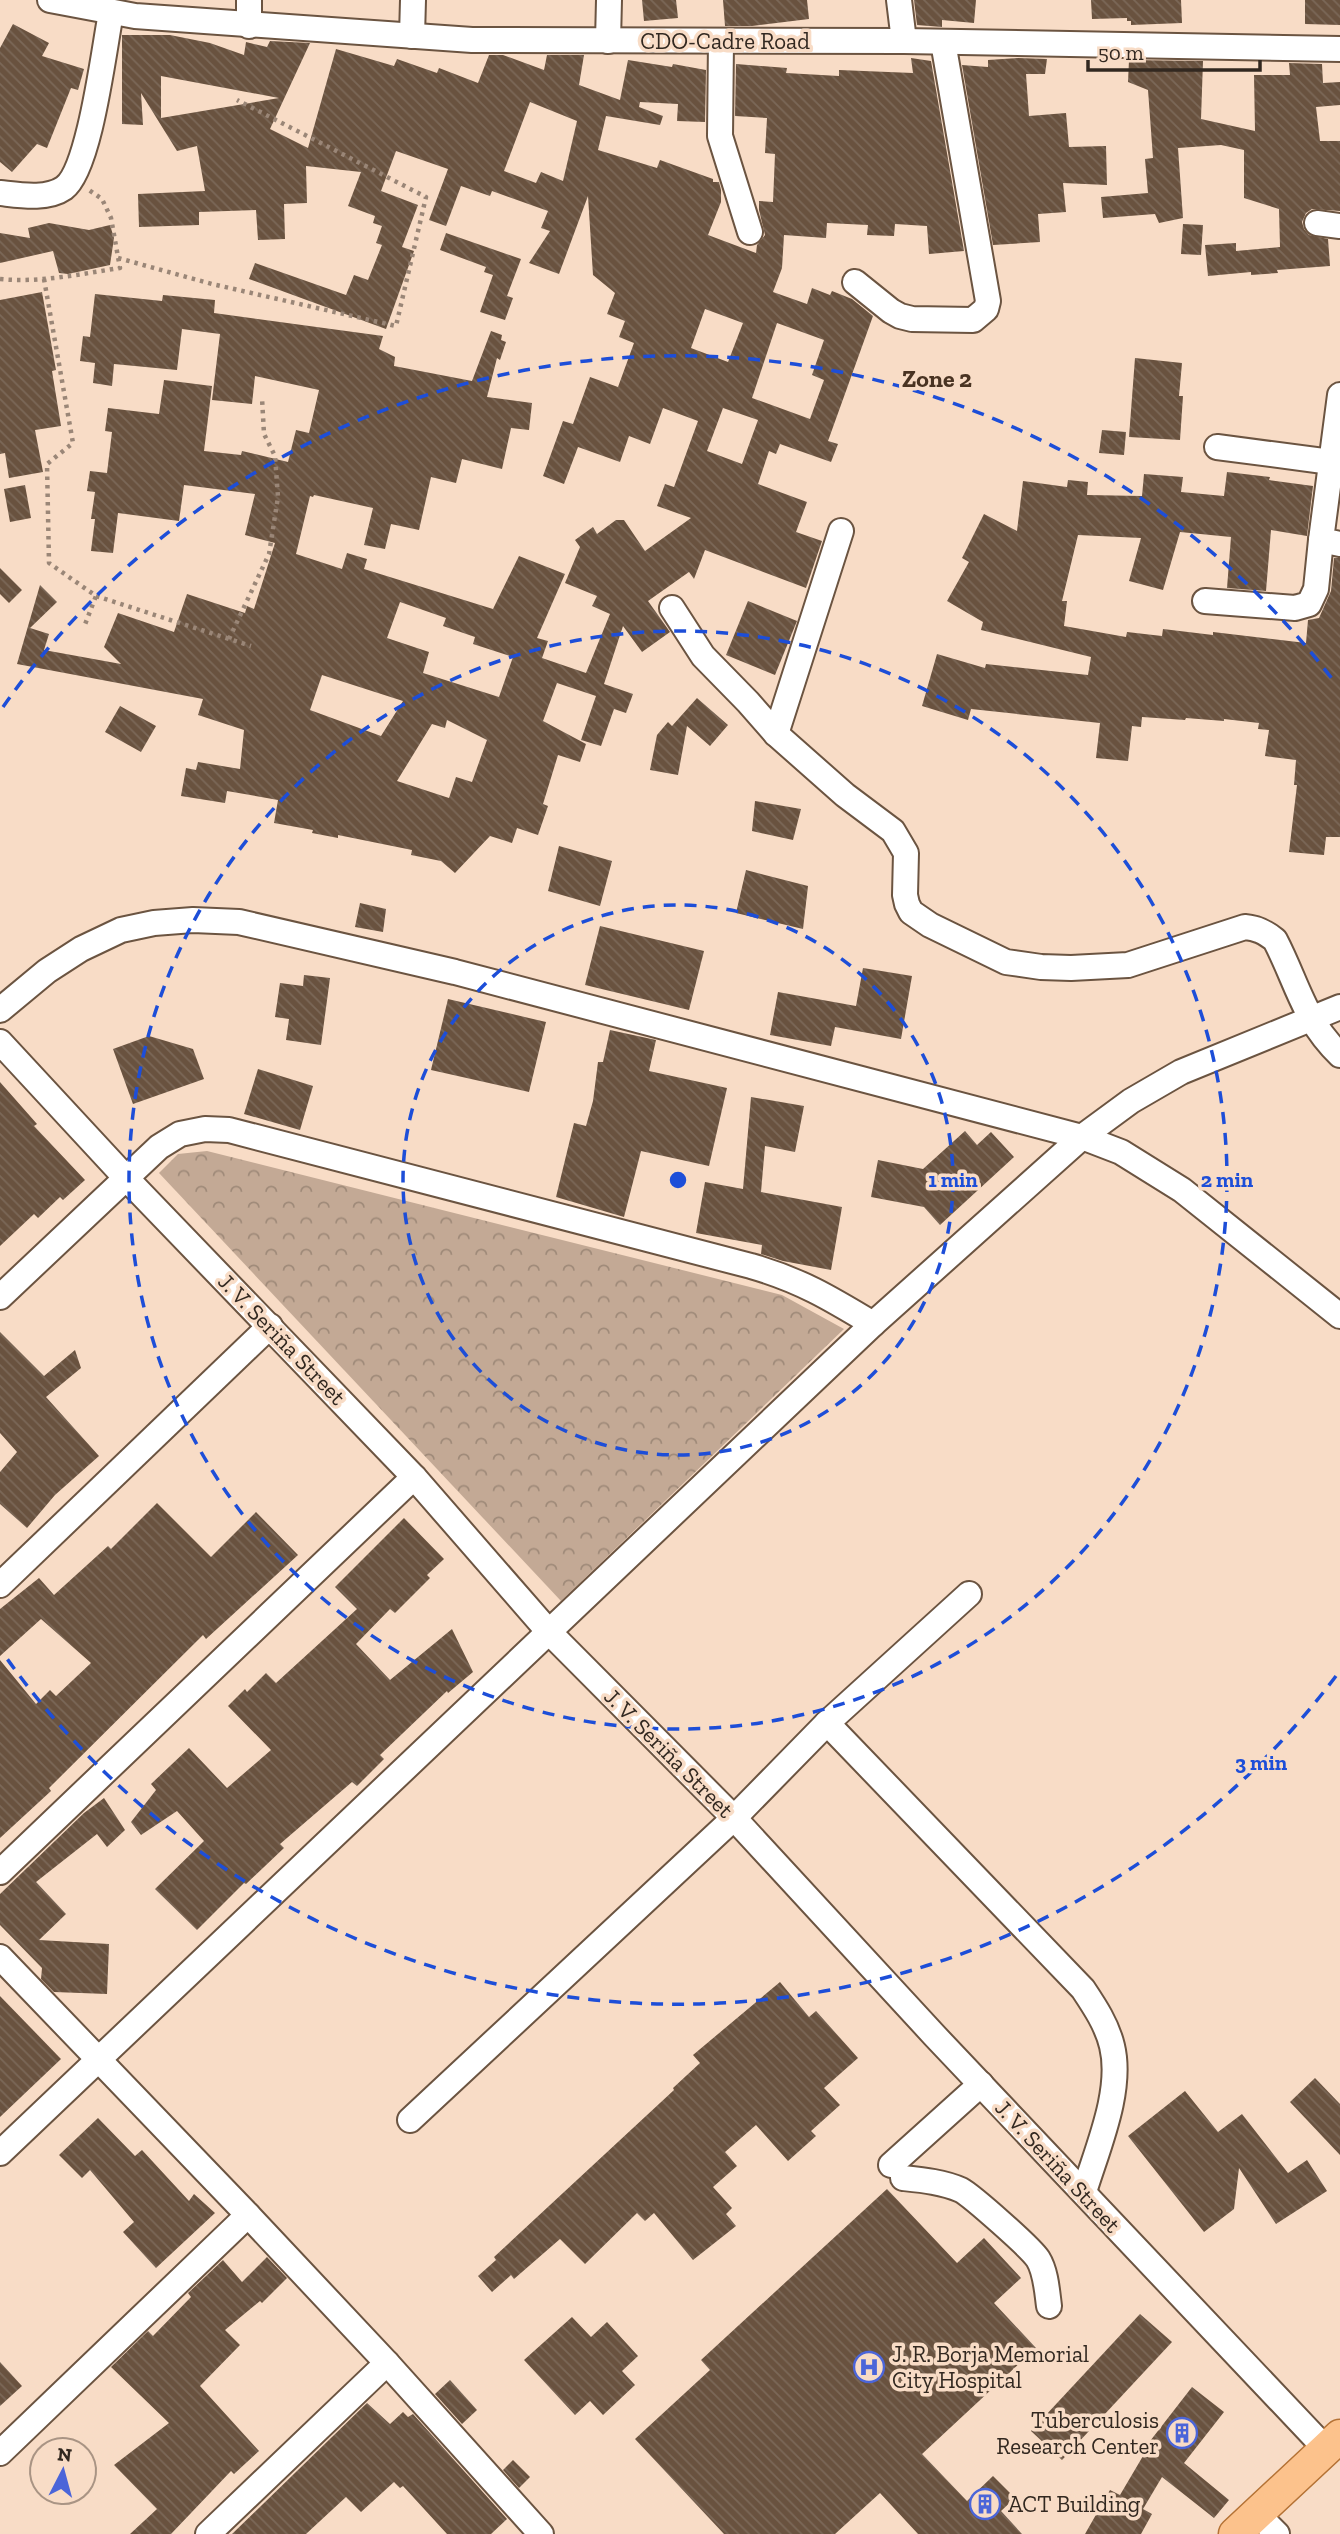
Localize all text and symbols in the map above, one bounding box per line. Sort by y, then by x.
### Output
street label: CDO-Cadre Road [640,27,810,55]
scale bar [1088,28,1260,72]
text: 50 m [1098,40,1144,65]
district label: Zone 2 [902,364,972,393]
text: 1 min [928,1167,978,1192]
text: 2 min [1201,1167,1254,1192]
centre of rings [666,1168,690,1192]
street label: J. V. Seriña Street [212,1268,352,1411]
street label: J. V. Seriña Street [598,1682,740,1824]
text: 3 min [1235,1750,1288,1775]
street label: J. V. Seriña Street [989,2094,1127,2239]
place label: J. R. Borja Memorial City Hospital [892,2340,1089,2394]
hospital icon: J. R. Borja Memorial City Hospital [852,2350,886,2384]
place label: Tuberculosis Research Center [996,2406,1159,2460]
building icon: Tuberculosis Research Center [1165,2416,1199,2450]
north arrow [28,2436,98,2506]
text: N [56,2442,73,2467]
building icon: ACT Building [968,2487,1002,2521]
place label: ACT Building [1008,2490,1141,2518]

